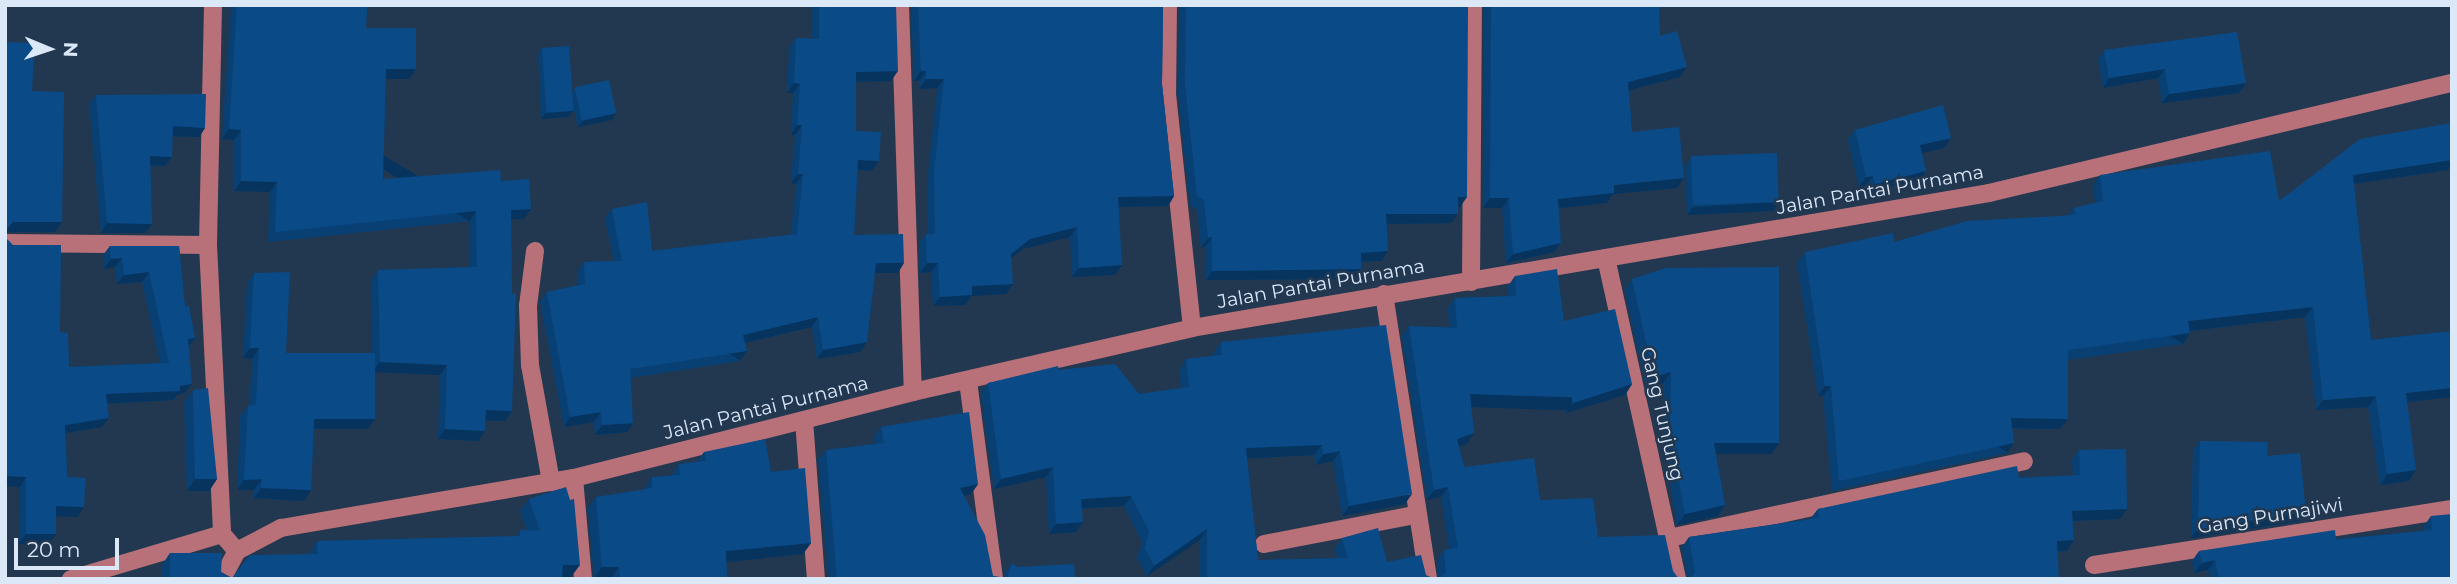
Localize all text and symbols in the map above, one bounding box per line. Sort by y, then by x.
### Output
north arrow [14,14,84,84]
text: N [59,42,82,58]
street label: Jalan Pantai Purnama [1775,161,1985,219]
street label: Jalan Pantai Purnama [1216,255,1426,313]
street label: Gang Tunjung [1636,345,1688,483]
street label: Jalan Pantai Purnama [661,372,871,444]
street label: Gang Purnajiwi [2196,493,2344,539]
scale bar [18,524,122,568]
text: 20 m [27,537,81,562]

